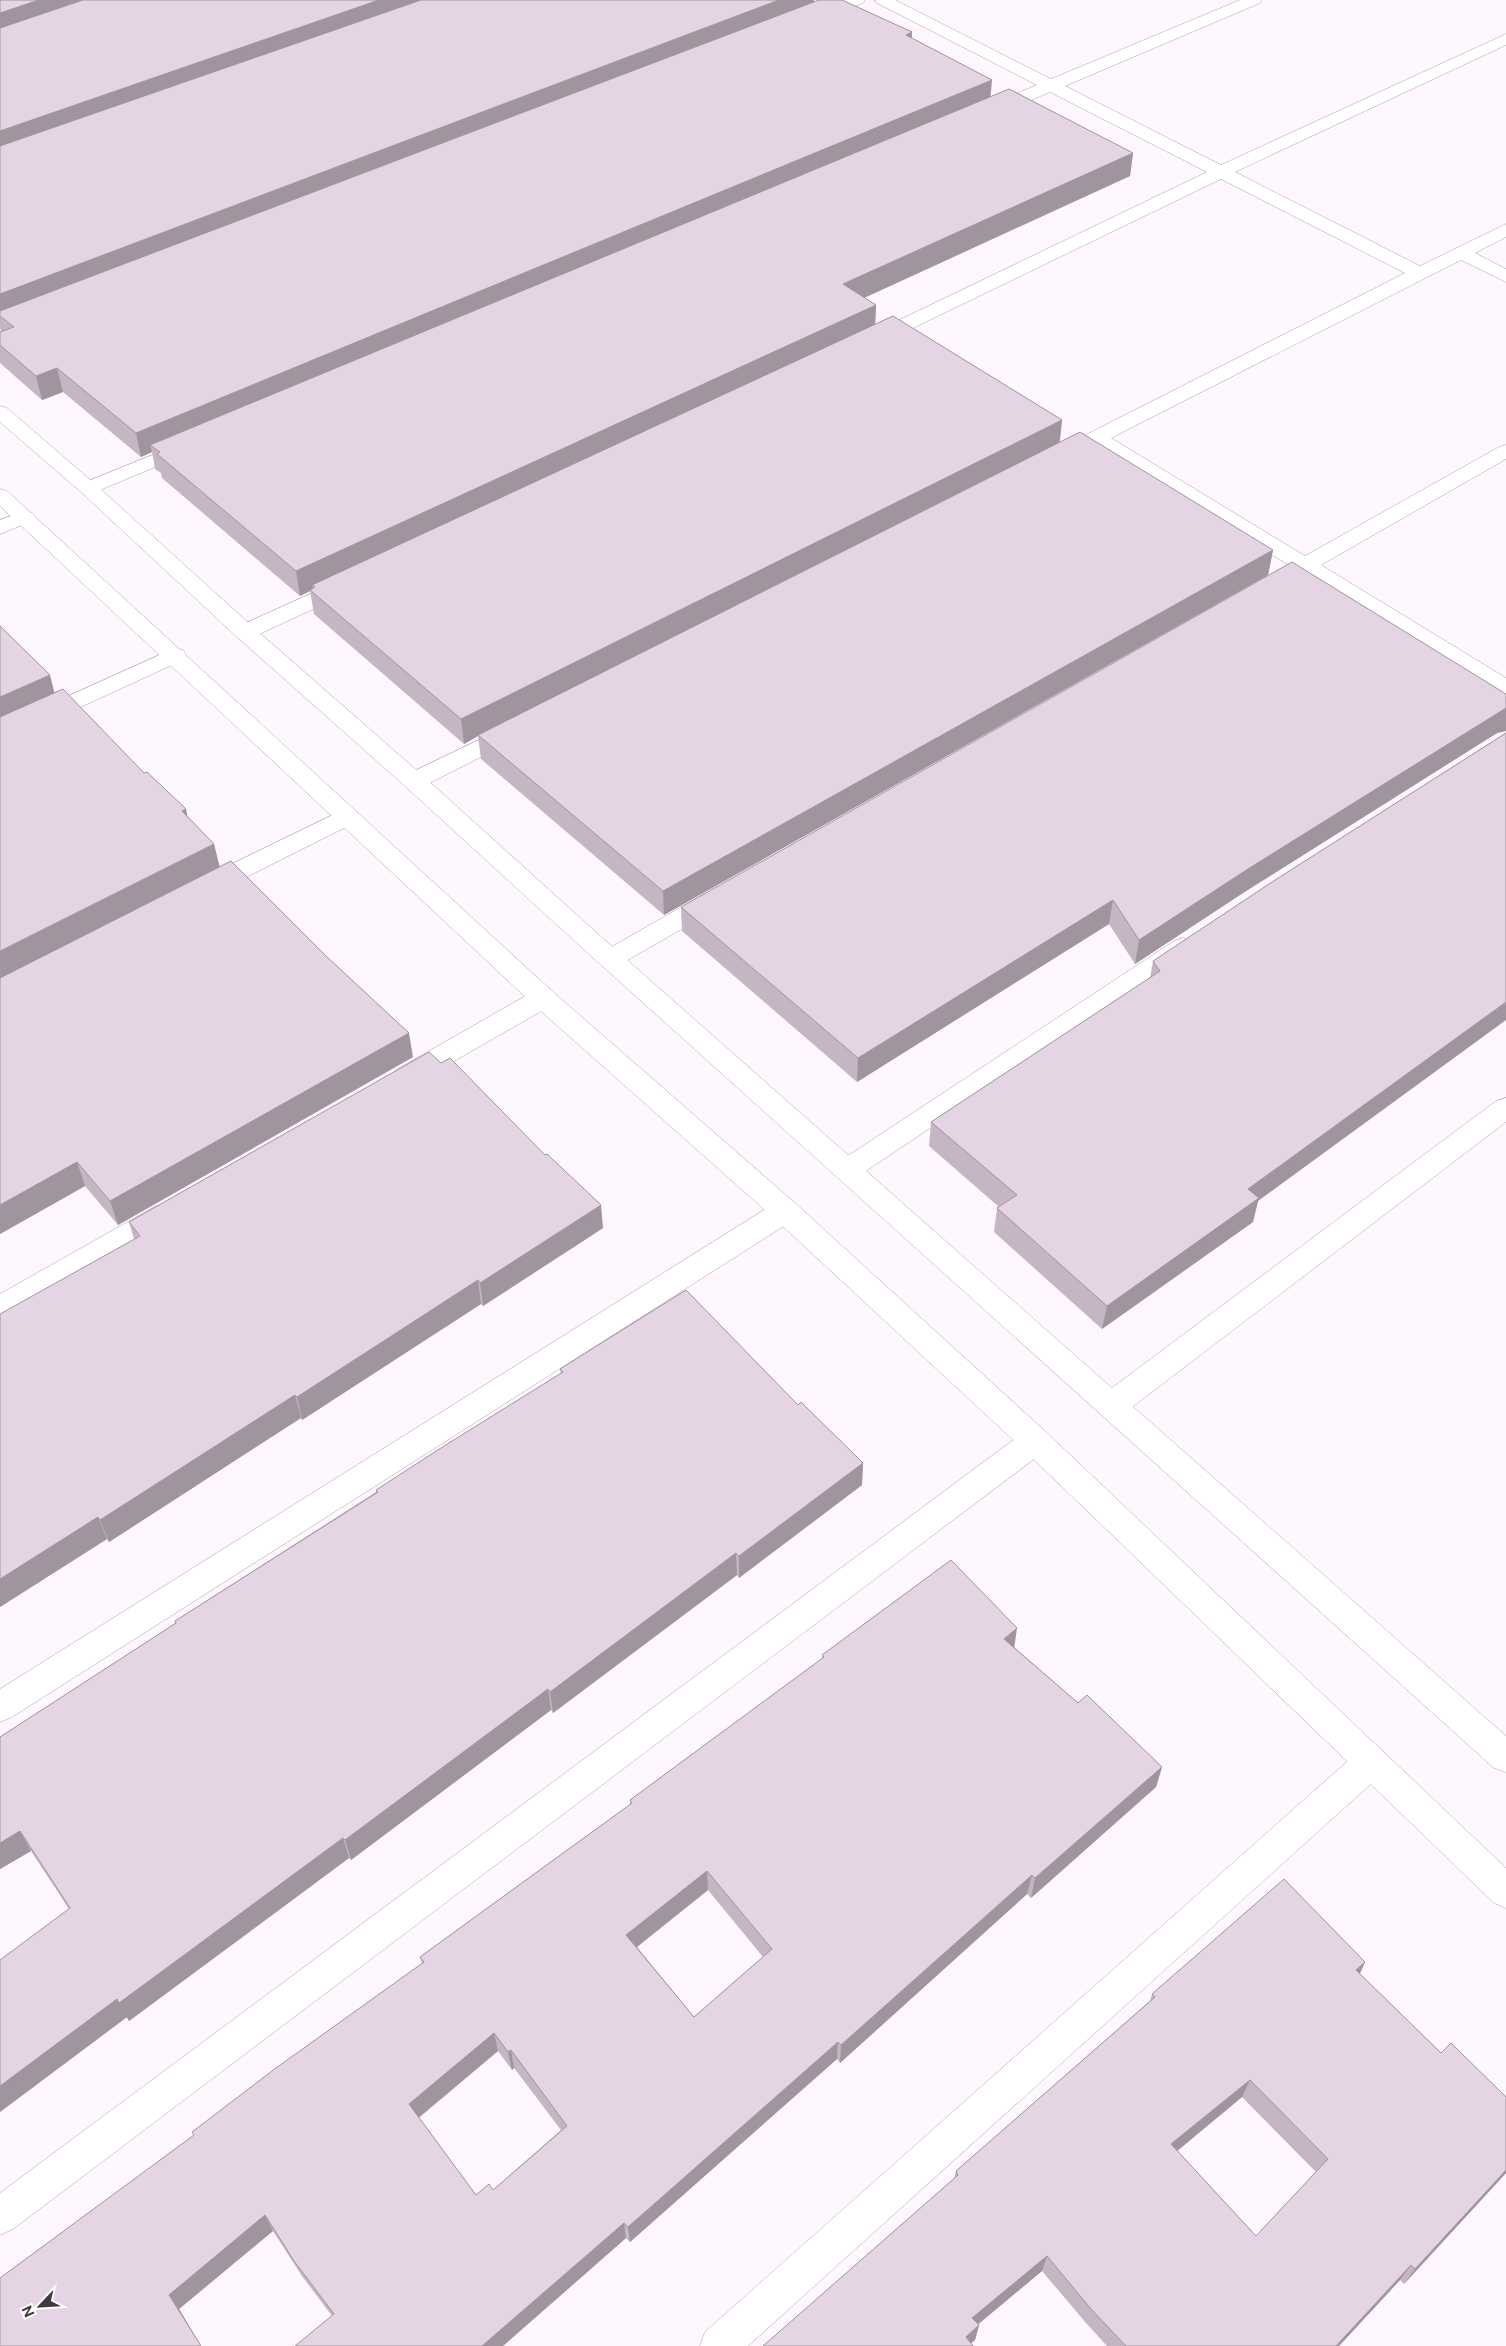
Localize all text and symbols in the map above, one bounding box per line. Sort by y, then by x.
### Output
north arrow [15,2281,65,2331]
text: N [19,2303,38,2320]

